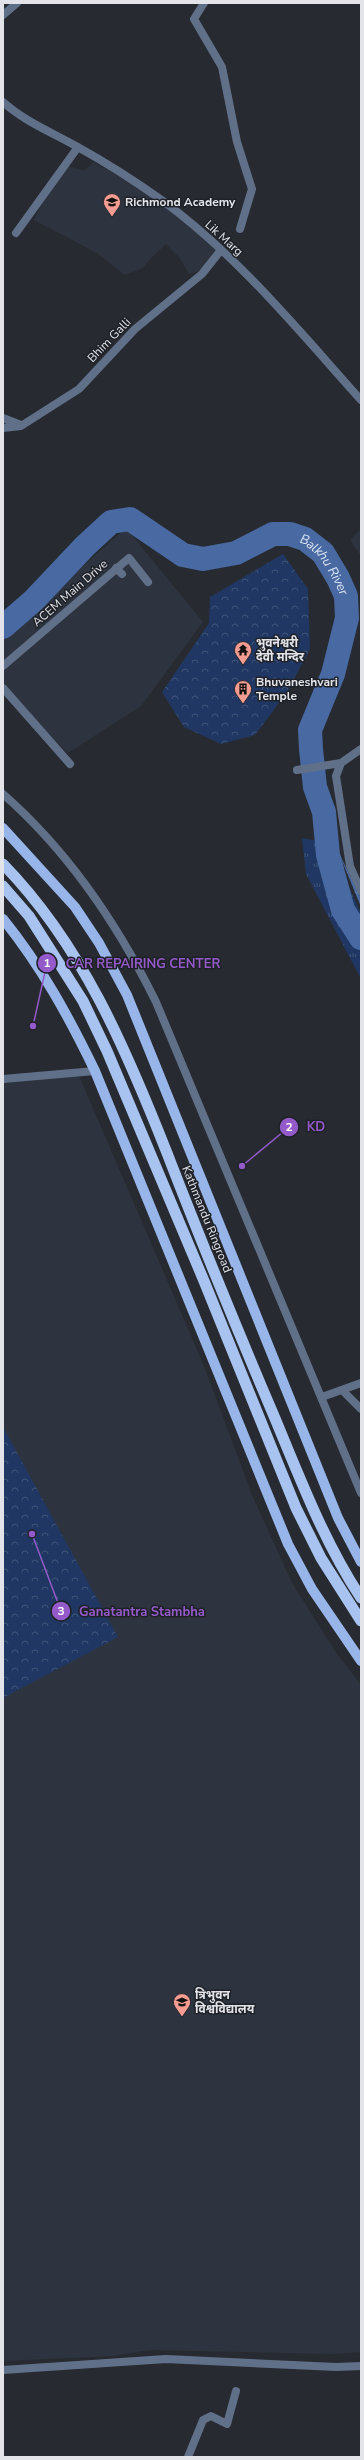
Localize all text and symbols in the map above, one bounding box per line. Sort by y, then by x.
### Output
school or university icon: Richmond Academy [102,192,122,217]
place label: Richmond Academy [125,194,236,210]
street label: Lik Marg [201,217,247,259]
street label: Bhim Galli [84,314,134,366]
water label: Balkhu River [298,530,353,598]
street label: ACEM Main Drive [29,556,111,630]
place label: भुवनेश्वरी देवी मन्दिर [256,635,305,665]
temple icon: भुवनेश्वरी देवी मन्दिर [233,640,253,665]
place label: Bhuvaneshvari Temple [256,674,338,704]
building icon: Bhuvaneshvari Temple [233,679,253,704]
callout: CAR REPAIRING CENTER [37,950,228,975]
text: 1 [43,955,51,971]
text: CAR REPAIRING CENTER [66,955,220,973]
callout: KD [279,1114,333,1139]
text: KD [307,1118,325,1136]
text: 2 [285,1119,293,1135]
street label: Kathmandu Ringroad [178,1163,236,1275]
callout: Ganatantra Stambha [51,1599,213,1624]
text: 3 [57,1603,65,1619]
text: Ganatantra Stambha [79,1603,205,1621]
place label: त्रिभुवन विश्वविद्यालय [195,1987,255,2017]
school or university icon: त्रिभुवन विश्वविद्यालय [172,1992,192,2017]

